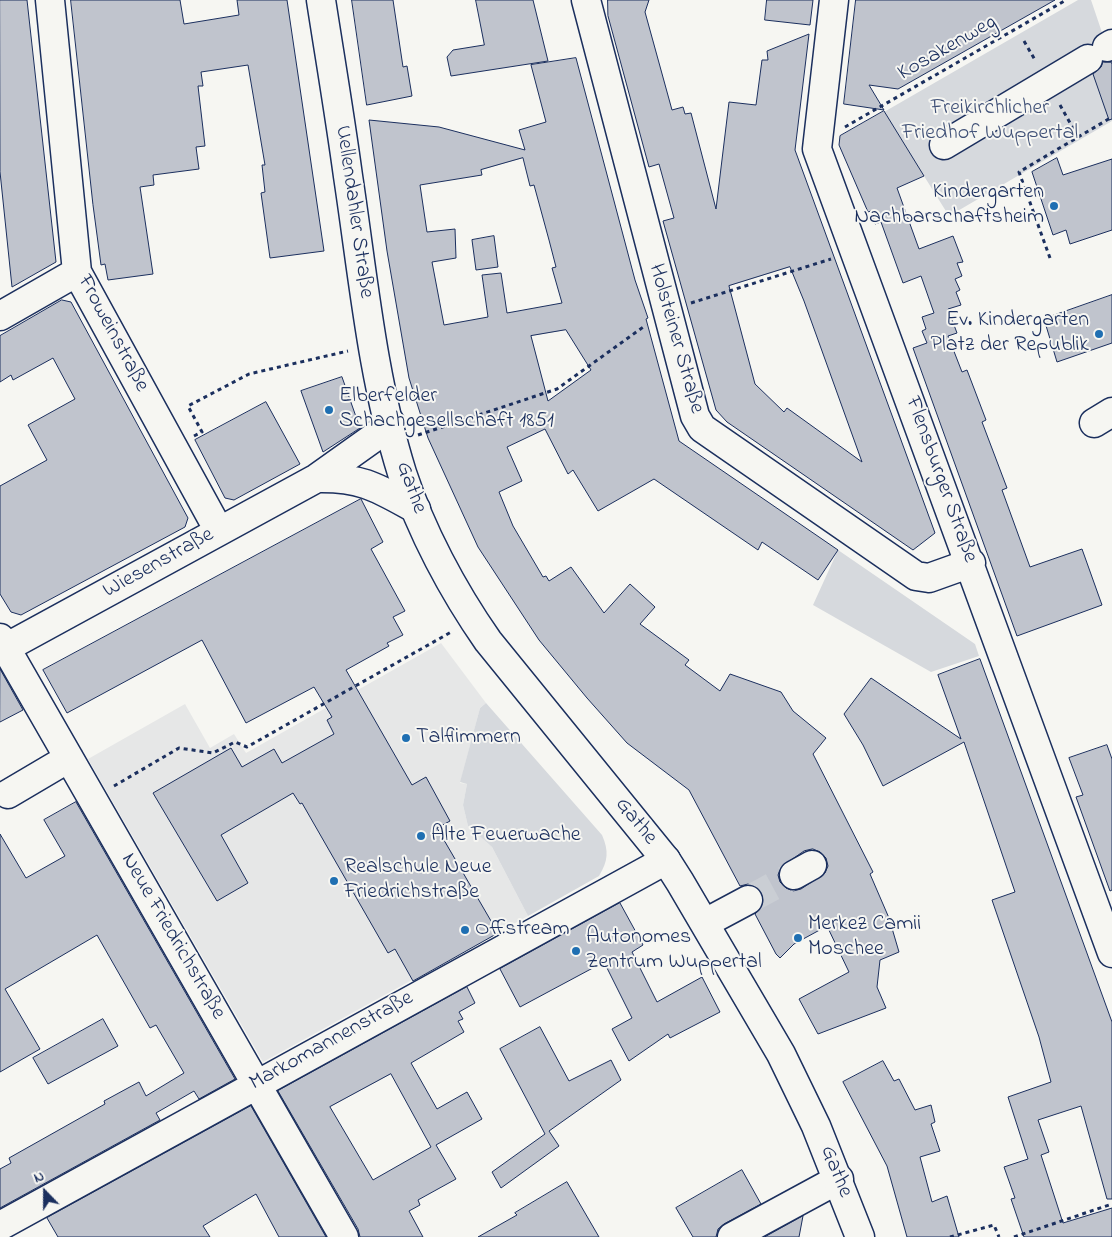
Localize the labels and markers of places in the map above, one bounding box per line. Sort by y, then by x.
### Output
place label: Kindergarten Nachbarschaftsheim [854,180,1044,232]
marker: Kindergarten Nachbarschaftsheim [1048,200,1060,212]
place label: Ev. Kindergarten Platz der Republik [931,308,1089,360]
marker: Ev. Kindergarten Platz der Republik [1093,328,1105,340]
place label: Elberfelder Schachgesellschaft 1851 [339,384,554,436]
marker: Elberfelder Schachgesellschaft 1851 [323,404,335,416]
place label: Talflimmern [416,725,521,751]
marker: Talflimmern [400,732,412,744]
place label: Alte Feuerwache [431,823,581,849]
marker: Alte Feuerwache [415,830,427,842]
place label: Realschule Neue Friedrichstraße [344,855,492,906]
marker: Realschule Neue Friedrichstraße [328,875,340,887]
place label: Merkez Camii Moschee [808,912,921,964]
place label: Offstream [475,917,569,943]
marker: Offstream [459,924,471,936]
place label: Autonomes Zentrum Wuppertal [586,925,762,976]
marker: Merkez Camii Moschee [792,932,804,944]
marker: Autonomes Zentrum Wuppertal [570,945,582,957]

